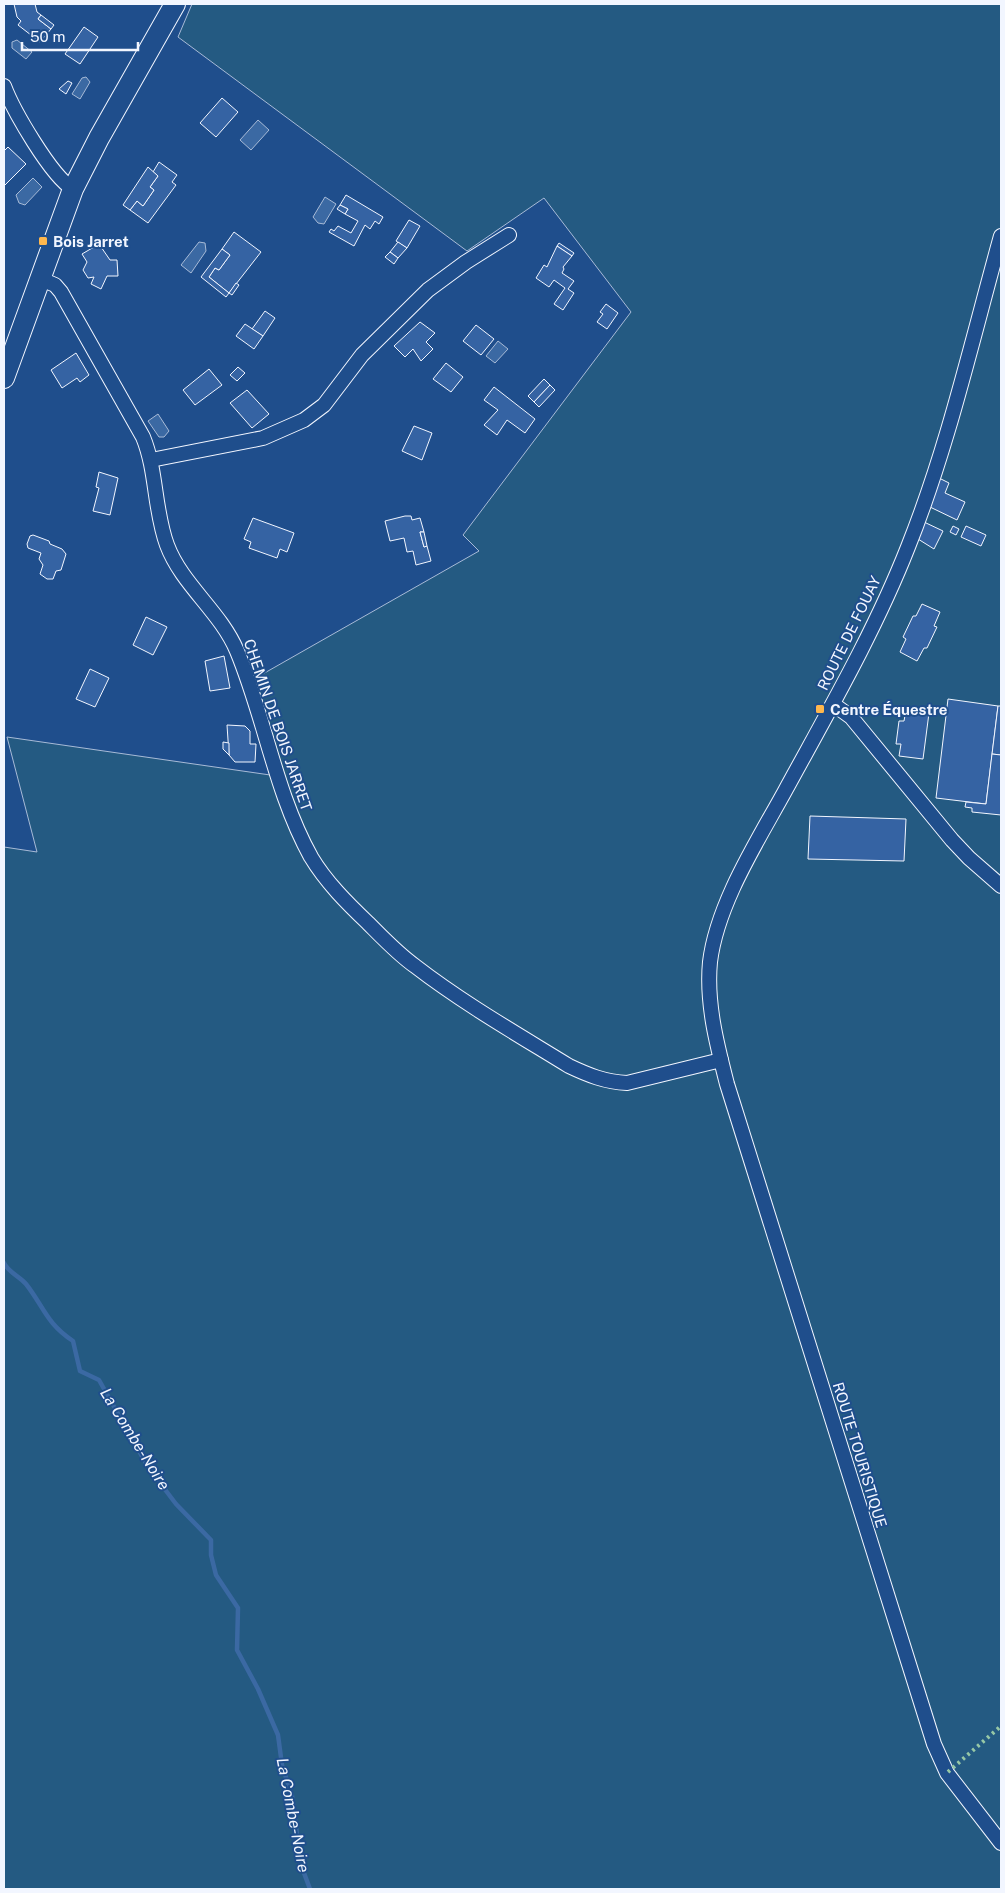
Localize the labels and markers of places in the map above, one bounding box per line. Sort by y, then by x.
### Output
place label: Bois Jarret [53,233,129,250]
marker: Bois Jarret [37,235,49,247]
place label: Centre Équestre [830,701,948,718]
marker: Centre Équestre [814,703,826,715]

